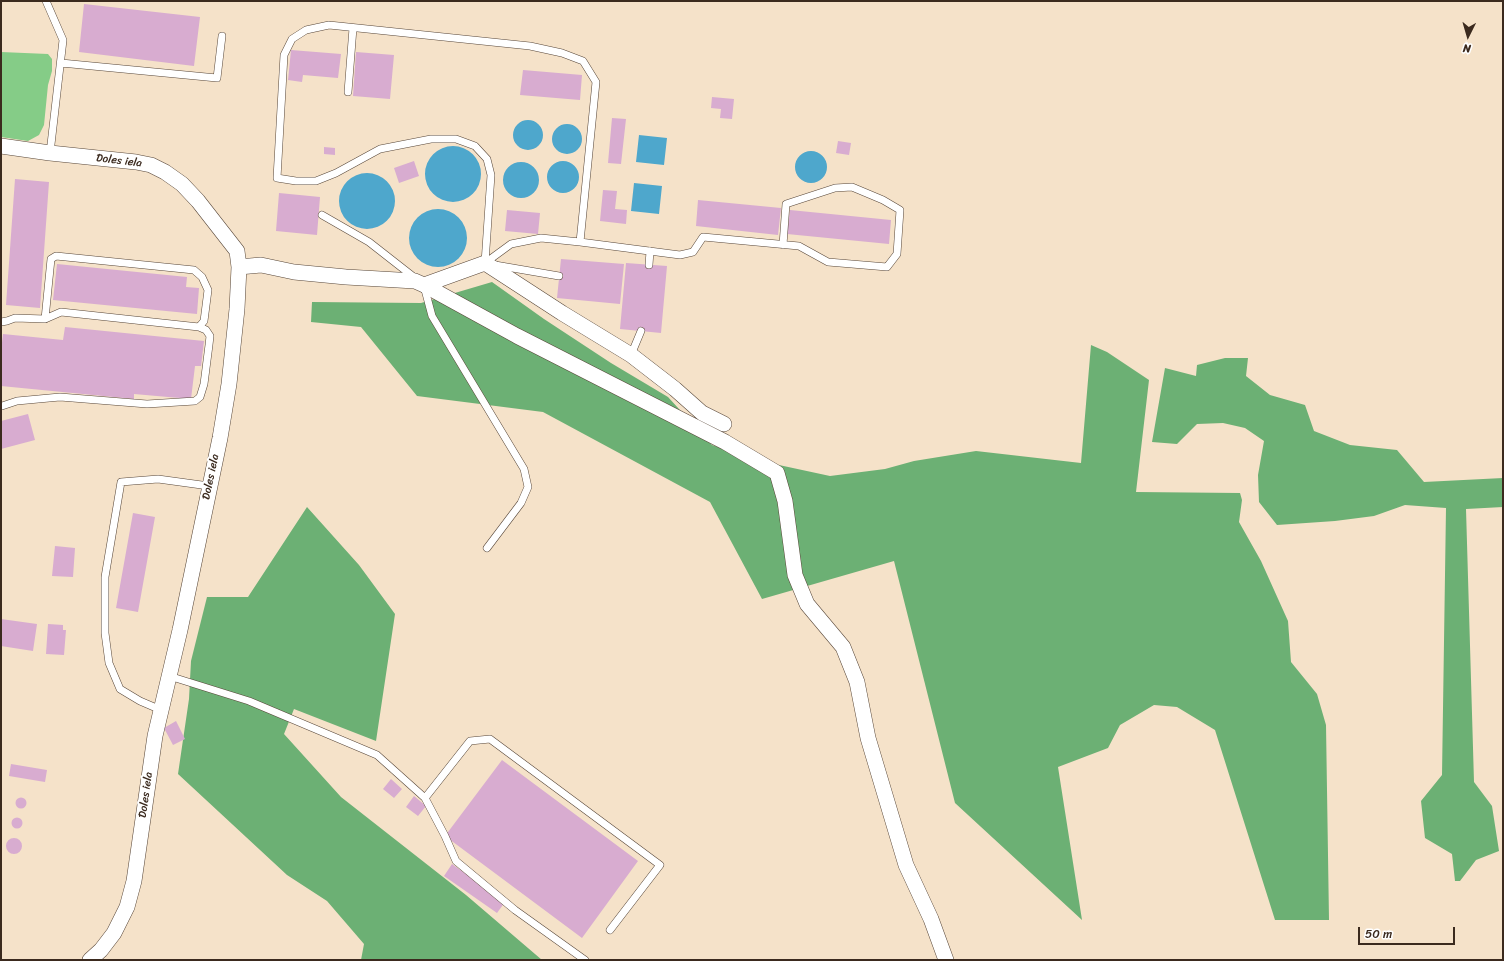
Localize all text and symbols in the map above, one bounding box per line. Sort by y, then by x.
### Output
north arrow [1448,16,1488,56]
text: N [1462,39,1472,58]
street label: Doles iela [95,152,143,170]
street label: Doles iela [200,453,222,501]
street label: Doles iela [136,771,156,819]
scale bar [1360,919,1457,945]
text: 50 m [1365,923,1392,945]

